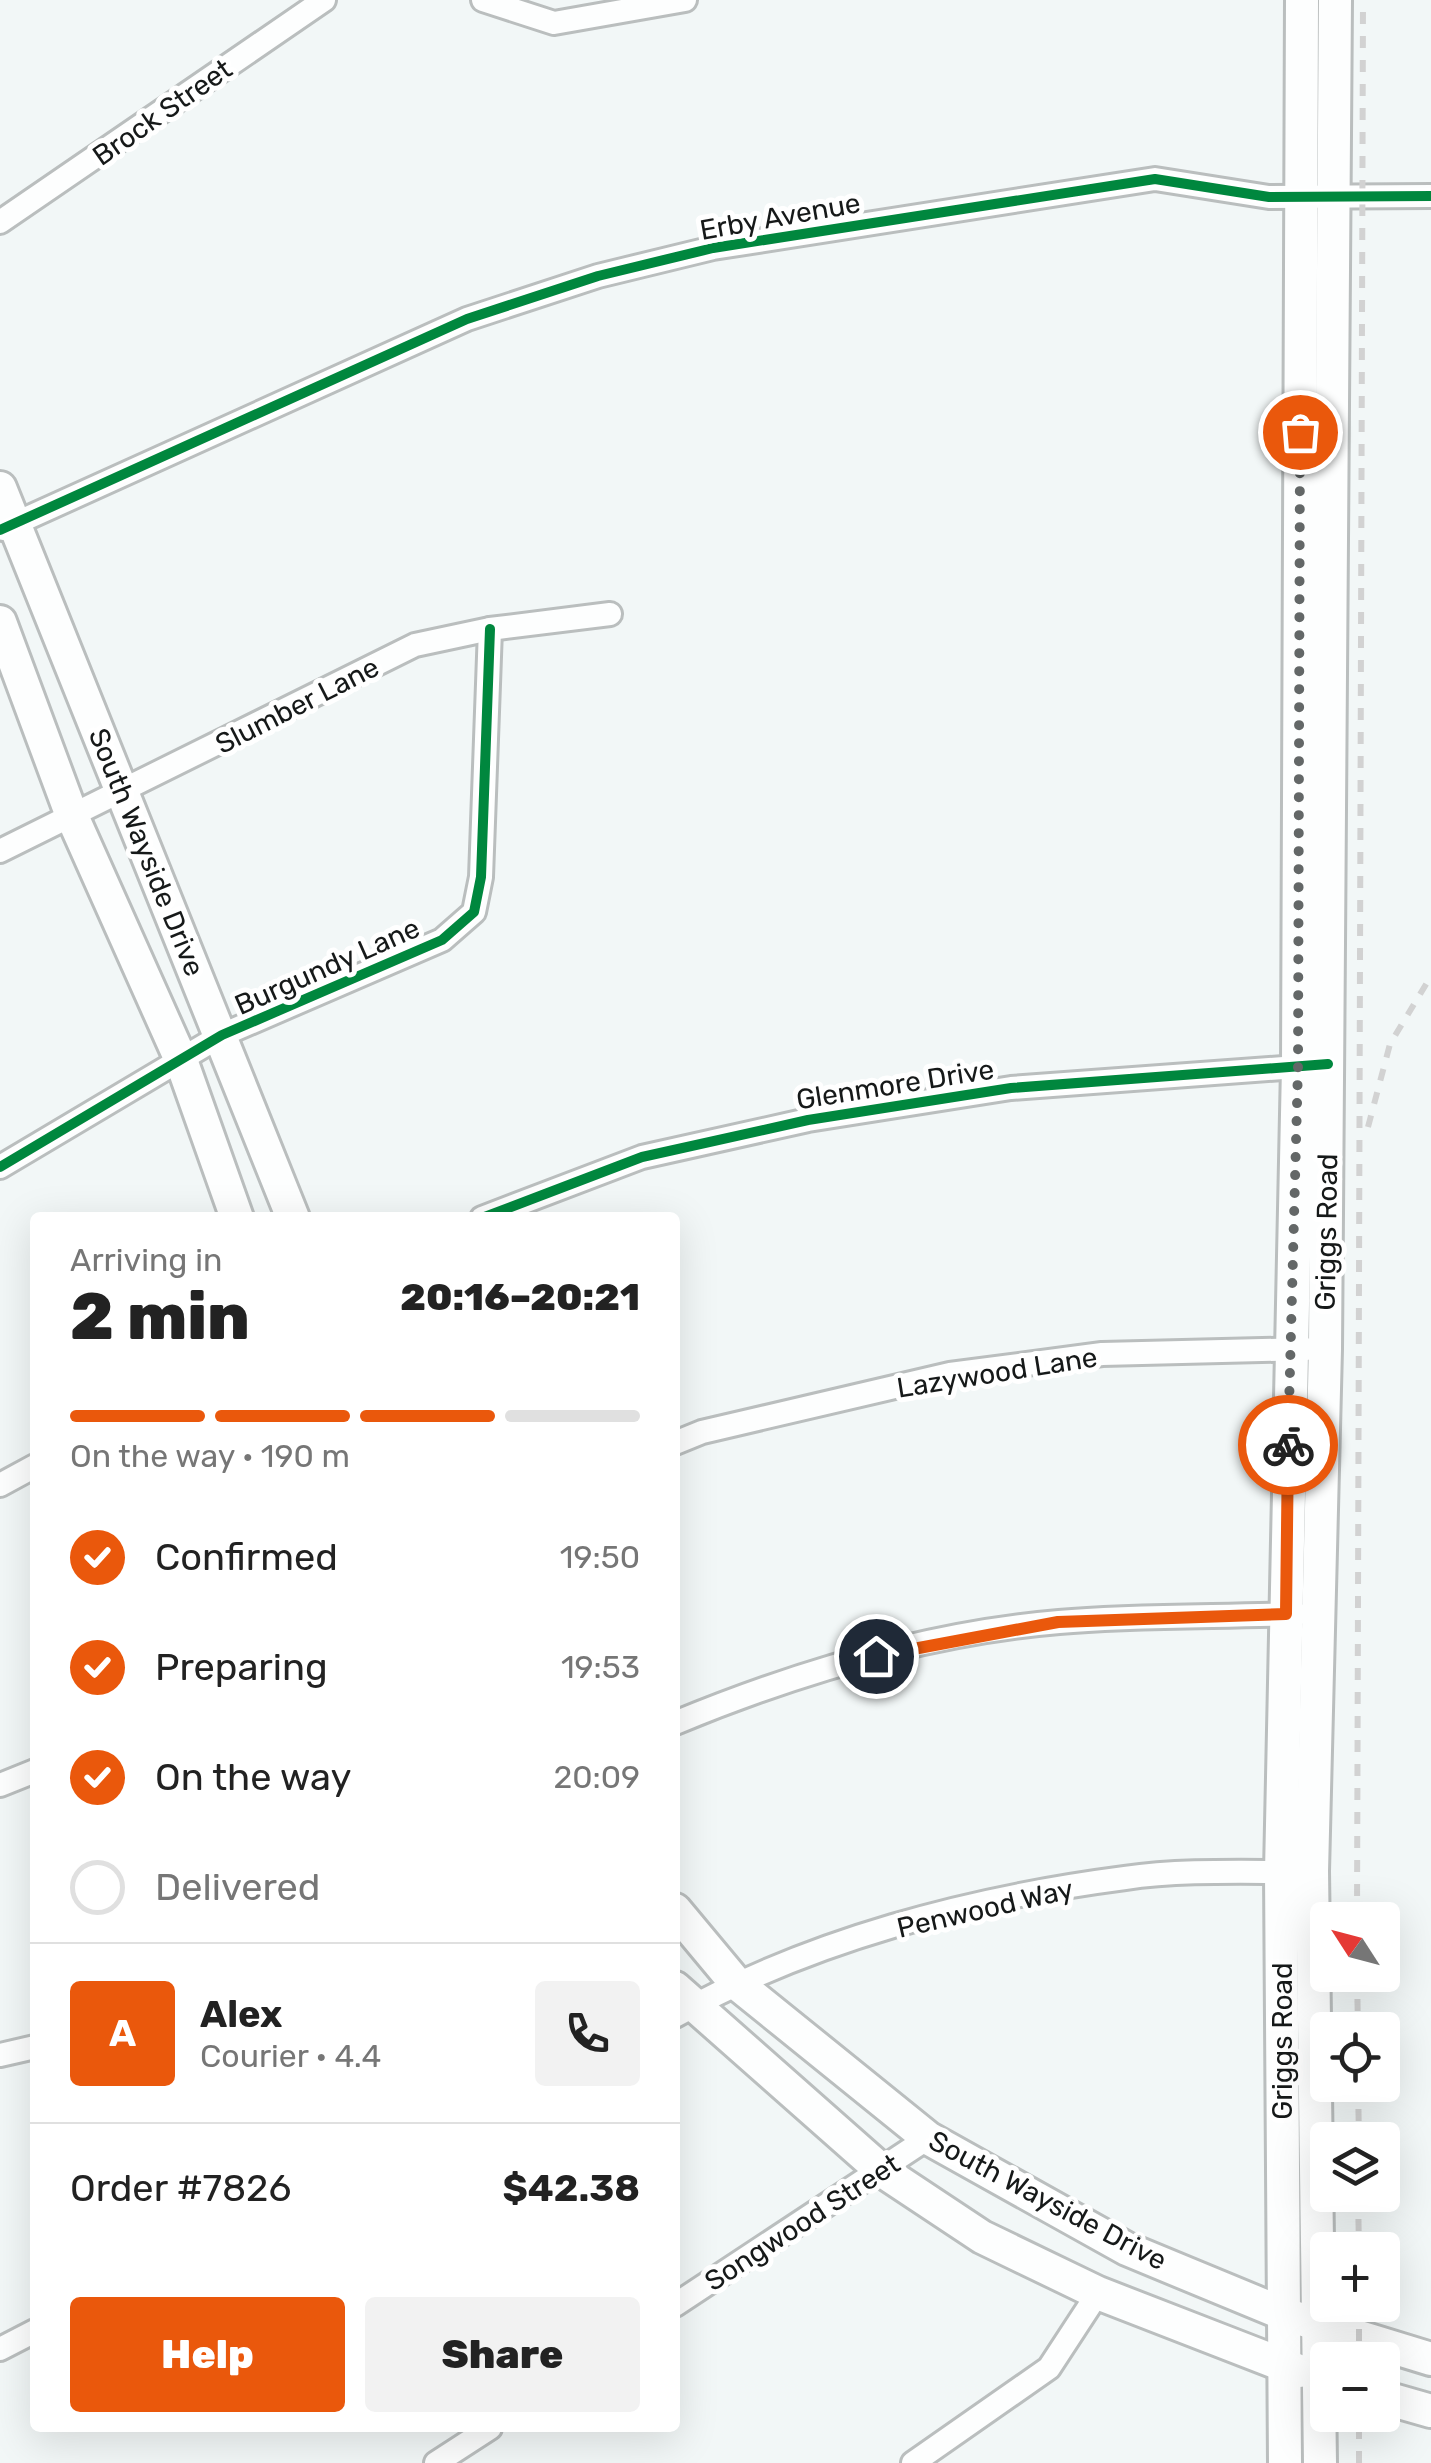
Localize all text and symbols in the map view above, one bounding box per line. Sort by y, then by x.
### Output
street label: Brock Street [86,52,238,173]
street label: Erby Avenue [697,186,863,247]
pin [1258,390,1343,475]
icon: bag [1273,405,1328,460]
street label: Slumber Lane [210,650,384,761]
street label: South Wayside Drive [82,723,211,981]
street label: Burgundy Lane [230,911,425,1022]
street label: Glenmore Drive [794,1053,996,1116]
street label: Griggs Road [1309,1153,1344,1311]
text: Arriving in [70,1241,222,1279]
text: 20:16–20:21 [400,1274,640,1320]
text: 2 min [70,1278,250,1355]
street label: Lazywood Lane [894,1340,1100,1405]
courier [1238,1395,1338,1495]
icon: bike [1261,1418,1316,1473]
text: On the way · 190 m [70,1437,350,1475]
icon: check [70,1530,125,1585]
text: Confirmed [155,1534,338,1580]
text: 19:50 [560,1538,640,1576]
pin [834,1614,919,1699]
icon: home [849,1629,904,1684]
icon: check [70,1640,125,1695]
text: Preparing [155,1644,328,1690]
text: 19:53 [561,1648,640,1686]
icon: check [70,1750,125,1805]
text: On the way [155,1754,351,1800]
text: 20:09 [553,1758,640,1796]
text: Delivered [155,1864,320,1910]
street label: Penwood Way [894,1872,1076,1945]
north arrow [1310,1902,1400,1992]
map controls [1310,1902,1400,2432]
street label: Griggs Road [1266,1962,1299,2120]
button: phone [535,1981,640,2086]
text: Alex [200,1991,282,2037]
text: A [109,2010,136,2056]
button: locate [1310,2012,1400,2102]
text: Courier · 4.4 [200,2037,381,2075]
button: layers [1310,2122,1400,2212]
street label: South Wayside Drive [923,2124,1172,2277]
street label: Songwood Street [699,2147,906,2298]
text: Order #7826 [70,2165,291,2211]
text: $42.38 [502,2165,640,2211]
button: + [1310,2232,1400,2322]
button: Help [70,2297,345,2412]
button: Share [365,2297,640,2412]
button: − [1310,2342,1400,2432]

